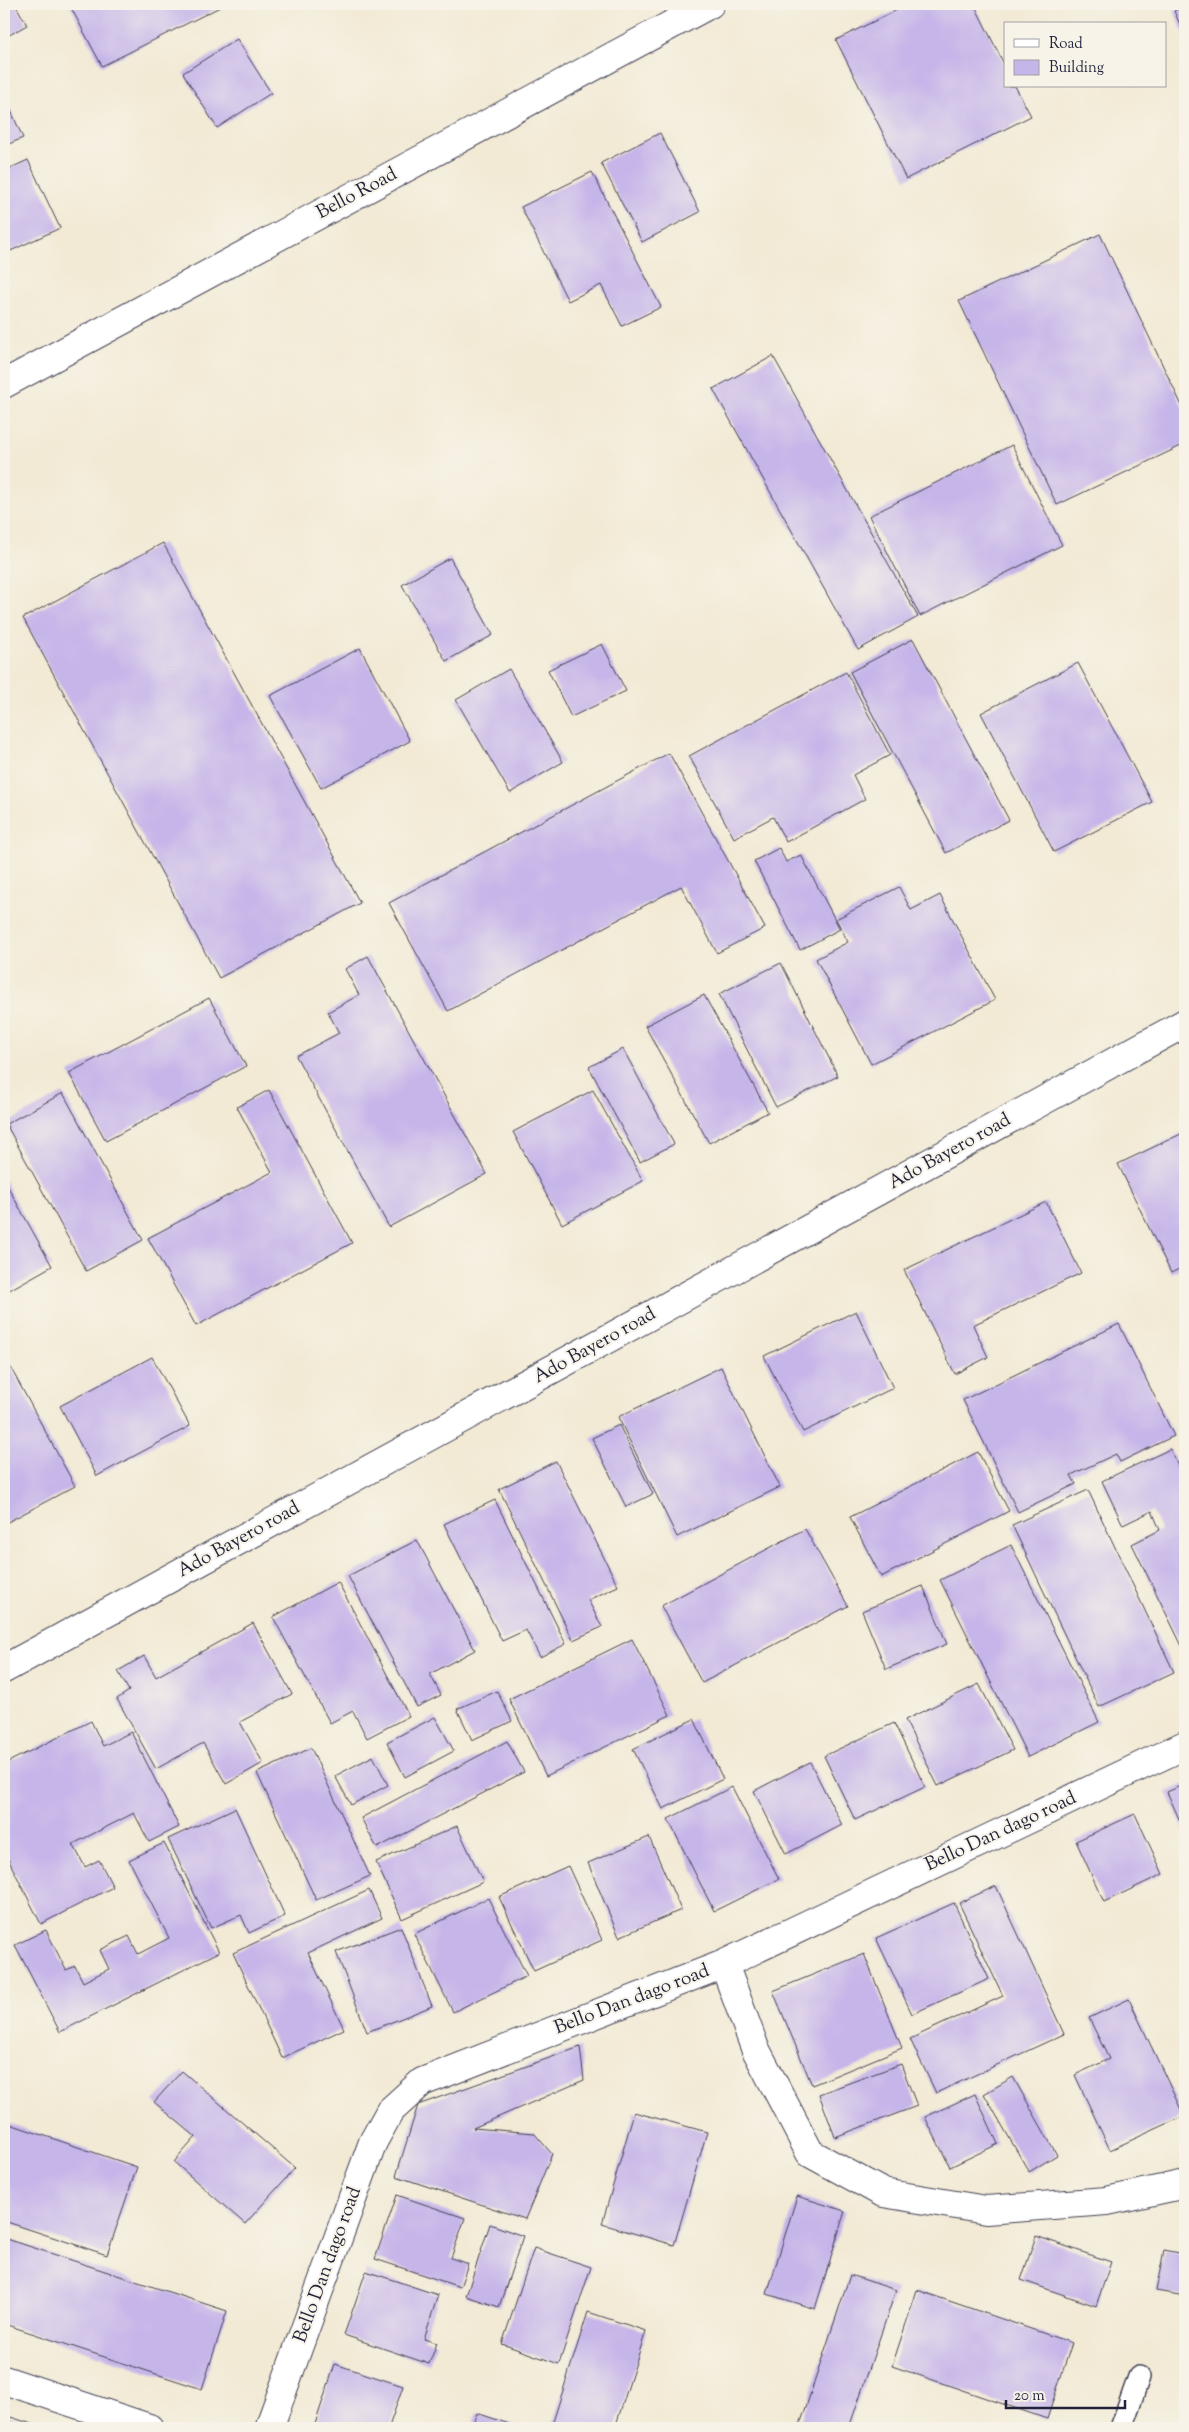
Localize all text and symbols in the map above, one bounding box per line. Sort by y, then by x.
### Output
legend [1004,22,1166,88]
text: Road [1049,34,1083,55]
text: Building [1049,58,1104,79]
street label: Bello Road [312,161,403,227]
street label: Ado Bayero road [884,1107,1016,1197]
street label: Ado Bayero road [529,1301,661,1391]
street label: Ado Bayero road [173,1495,305,1585]
street label: Bello Dan dago road [921,1785,1081,1879]
street label: Bello Dan dago road [550,1958,714,2042]
street label: Bello Dan dago road [287,2183,369,2347]
scale bar [1006,2377,1125,2409]
text: 20 m [1014,2386,1045,2407]

